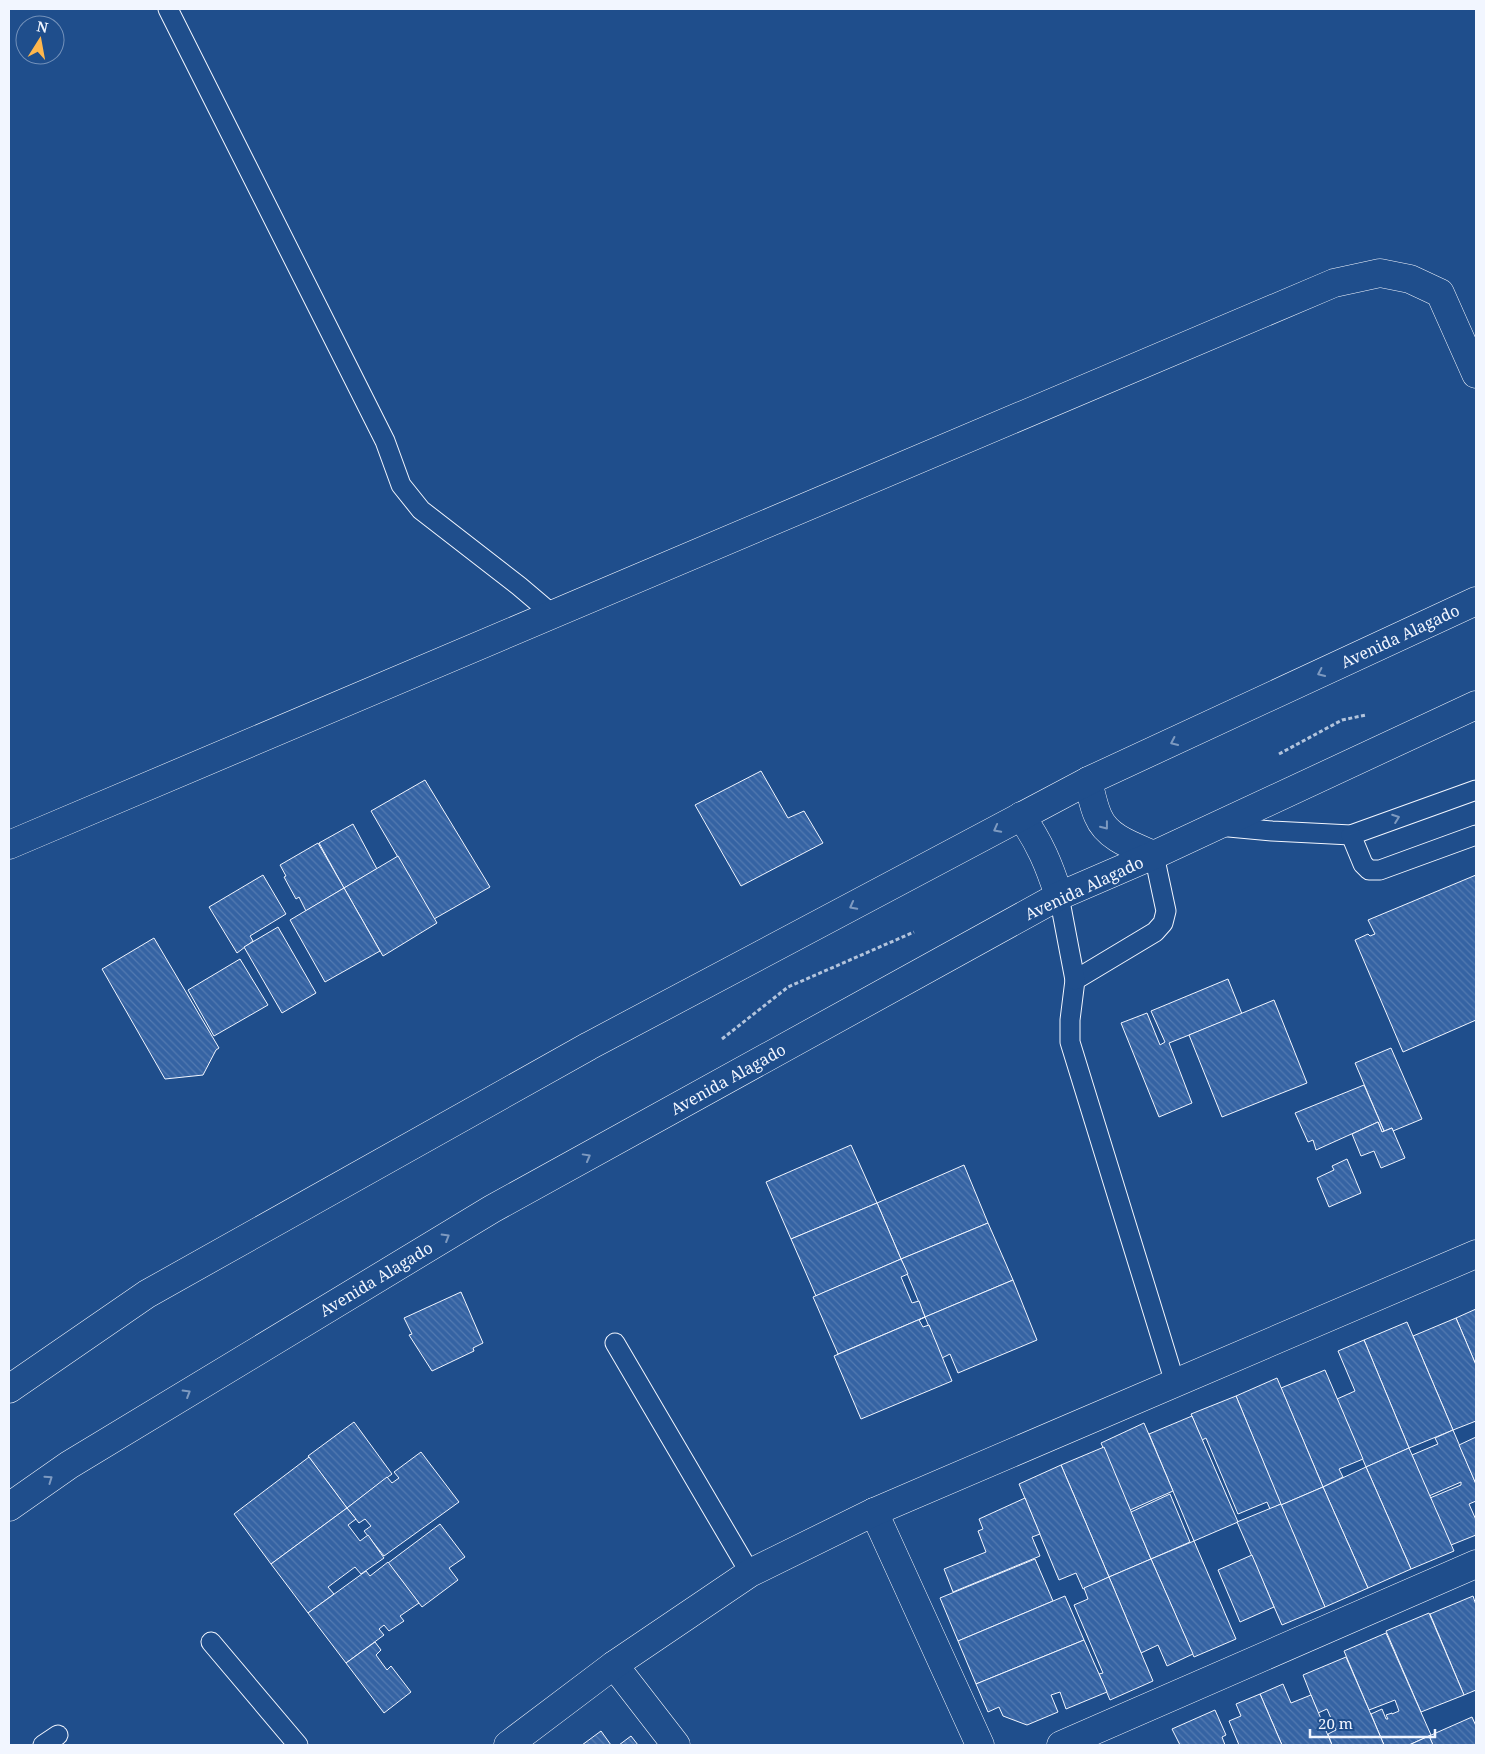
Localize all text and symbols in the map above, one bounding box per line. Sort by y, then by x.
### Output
north arrow [15,15,65,65]
text: N [35,16,50,37]
street label: Avenida Alagado [1337,599,1463,673]
one-way arrow [1317,667,1326,677]
one-way arrow [1170,735,1179,746]
one-way arrow [1392,814,1400,824]
one-way arrow [1100,820,1108,829]
one-way arrow [993,823,1002,833]
street label: Avenida Alagado [1021,851,1147,925]
one-way arrow [850,899,859,909]
street label: Avenida Alagado [666,1038,790,1120]
one-way arrow [582,1153,591,1163]
one-way arrow [440,1234,449,1244]
street label: Avenida Alagado [315,1236,437,1322]
one-way arrow [181,1390,190,1400]
one-way arrow [43,1476,52,1485]
scale bar [1310,1706,1435,1738]
text: 20 m [1318,1713,1353,1733]

